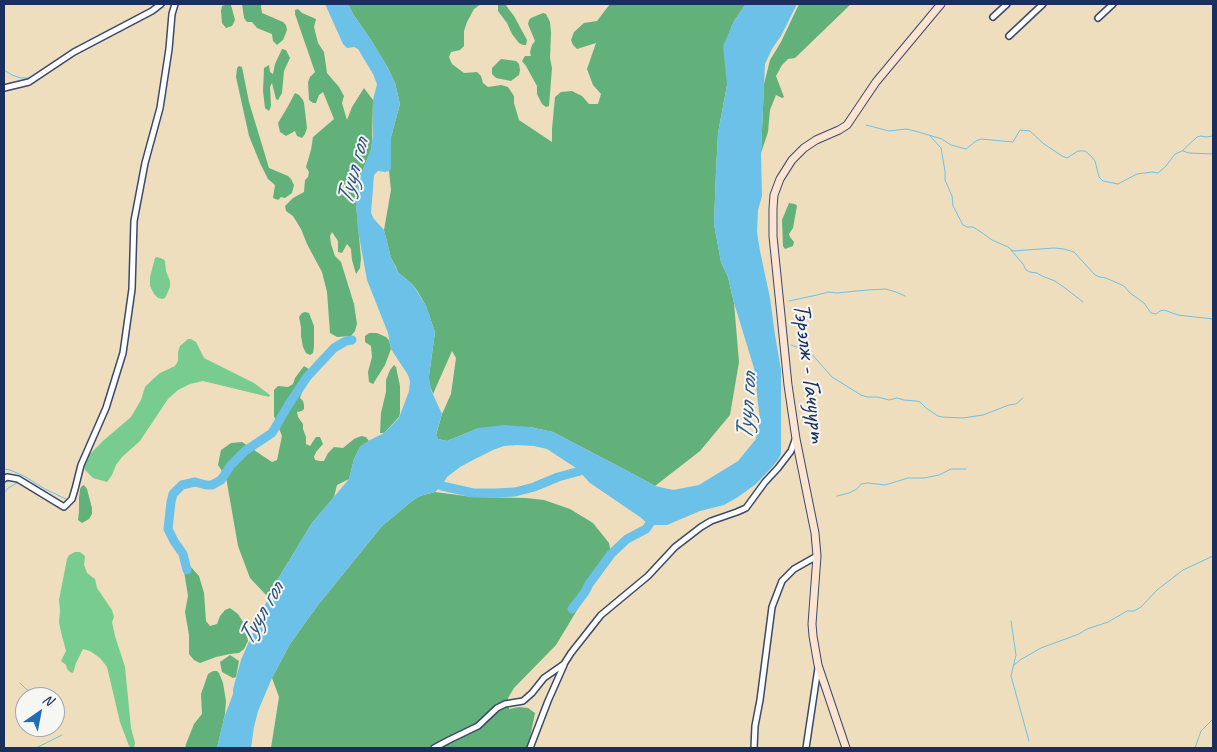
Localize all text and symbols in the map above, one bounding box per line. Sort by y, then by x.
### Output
water label: Туул гол [329,136,377,208]
street label: Тэрэлж - Гачуурт [786,302,832,444]
water label: Туул гол [729,373,765,441]
water label: Туул гол [231,577,291,651]
north arrow [15,687,65,737]
text: N [40,690,56,709]

